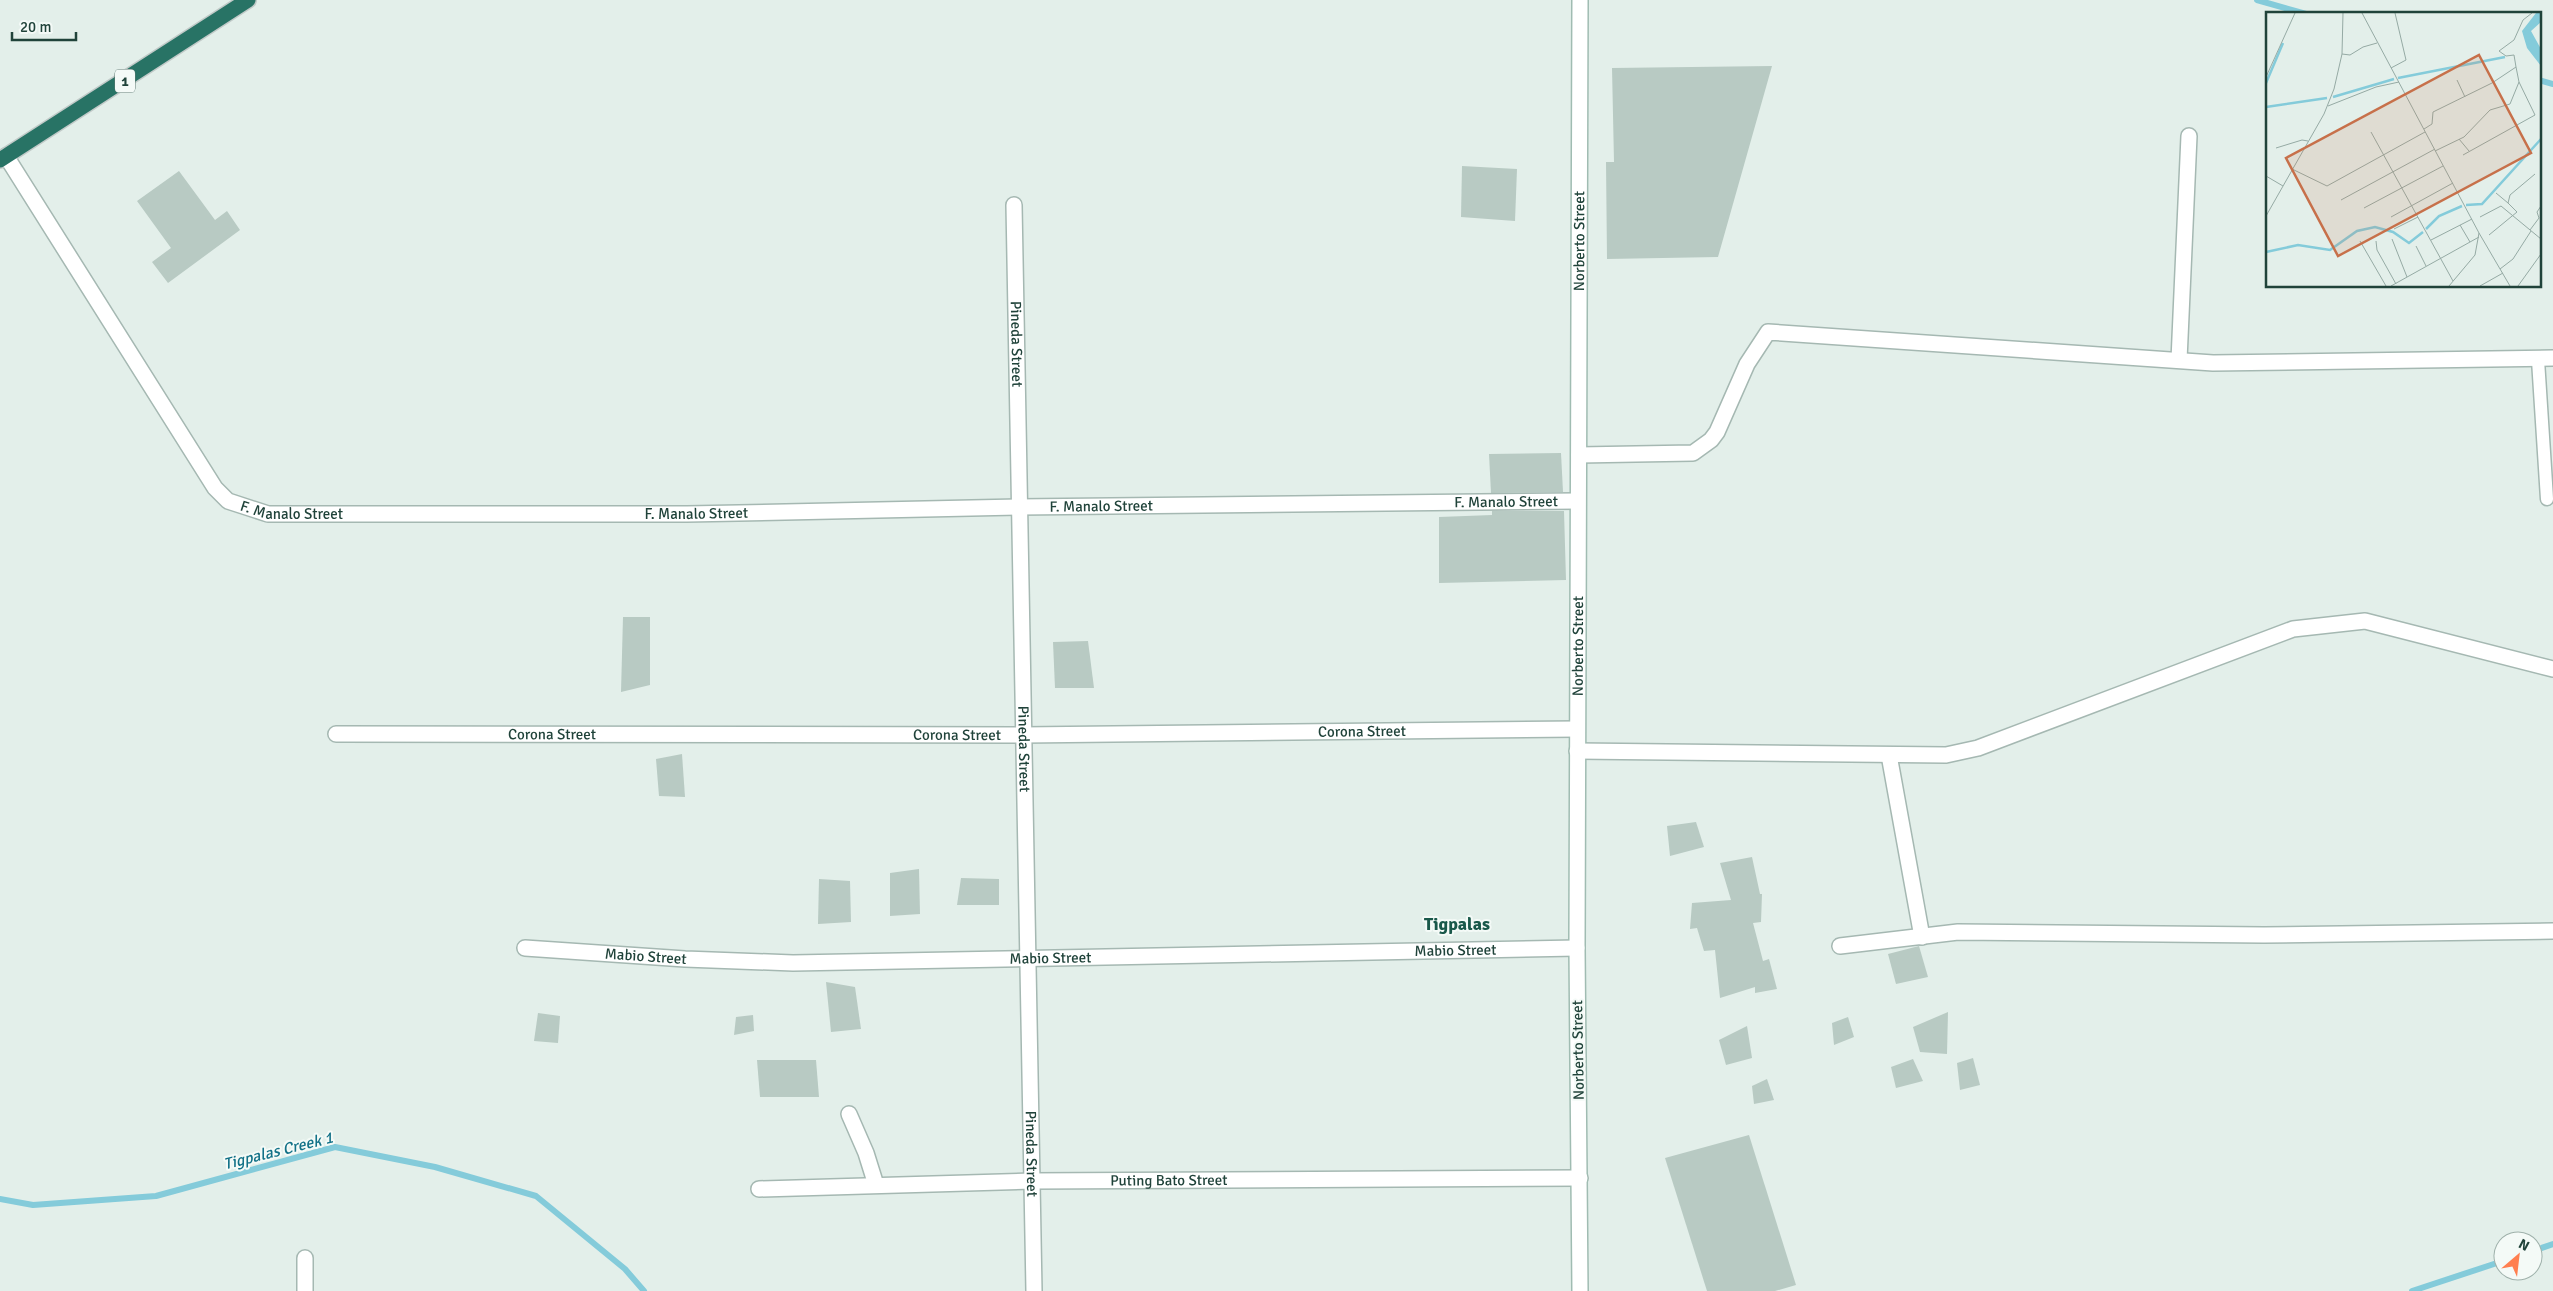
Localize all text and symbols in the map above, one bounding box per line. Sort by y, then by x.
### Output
scale bar [12,10,76,42]
inset map [2266,12,2540,288]
text: 20 m [20,18,51,36]
road number: 1 [115,70,135,92]
street label: Norberto Street [1570,191,1588,291]
street label: Pineda Street [1007,301,1026,387]
street label: F. Manalo Street [1454,492,1558,511]
street label: F. Manalo Street [238,497,343,523]
street label: F. Manalo Street [1049,497,1153,516]
street label: F. Manalo Street [644,504,748,523]
street label: Norberto Street [1569,596,1587,696]
street label: Pineda Street [1014,706,1034,792]
street label: Corona Street [1318,722,1406,741]
street label: Corona Street [508,725,596,743]
street label: Corona Street [913,726,1001,744]
district label: Tigpalas [1424,913,1490,935]
street label: Mabio Street [1414,941,1497,960]
street label: Mabio Street [604,945,687,968]
street label: Mabio Street [1009,948,1092,968]
street label: Norberto Street [1568,1000,1588,1100]
street label: Pineda Street [1022,1111,1041,1197]
water label: Tigpalas Creek 1 [221,1128,335,1174]
street label: Puting Bato Street [1110,1171,1228,1190]
north arrow [2493,1231,2543,1281]
text: N [2516,1235,2532,1255]

